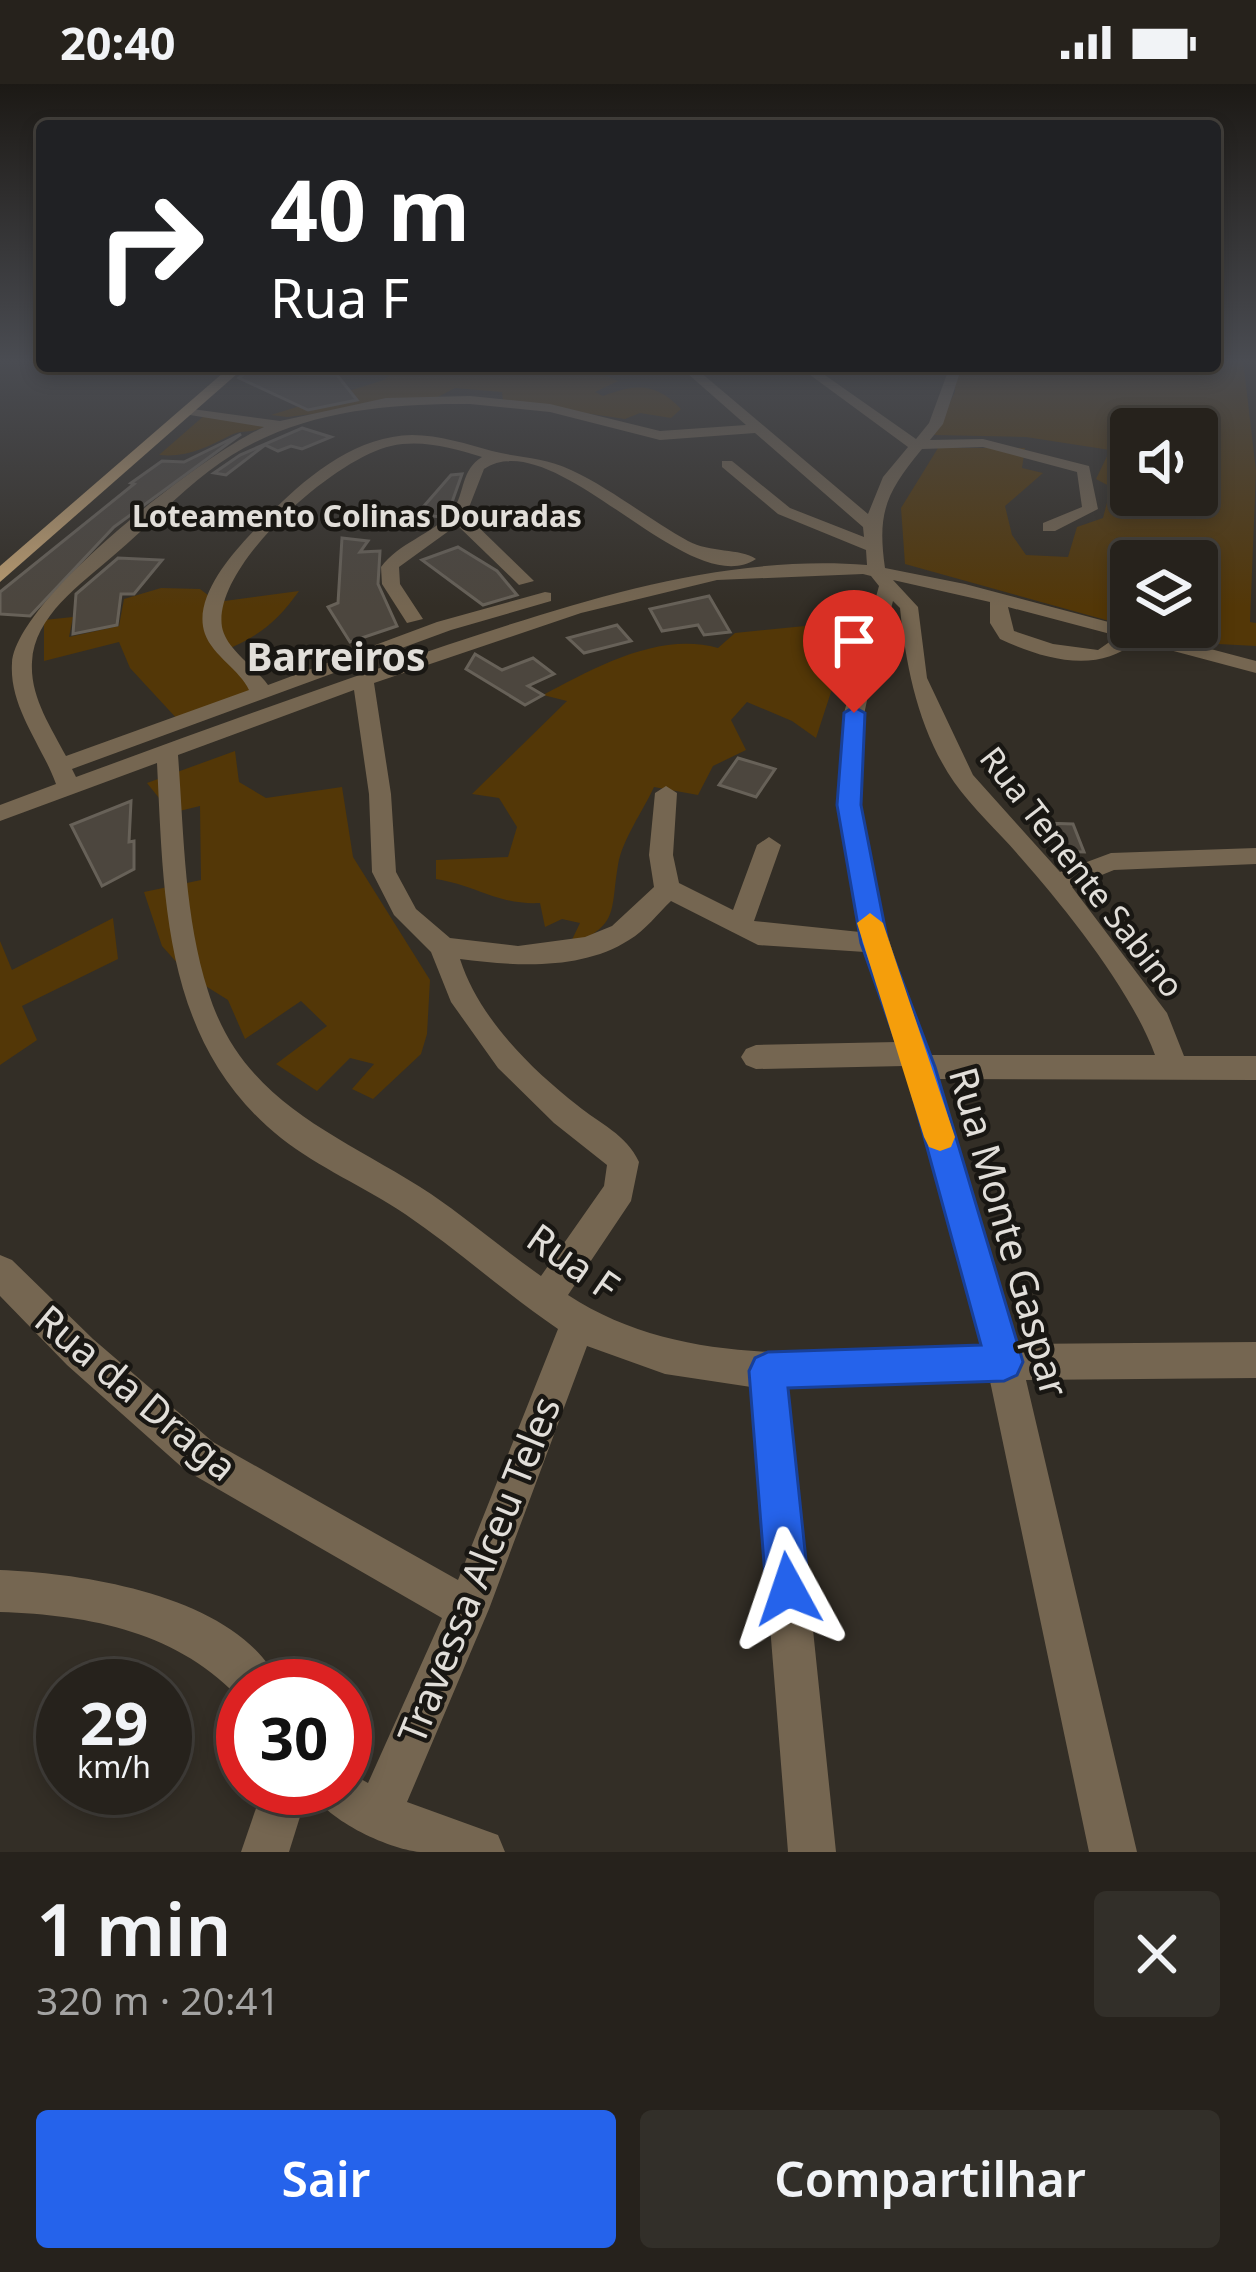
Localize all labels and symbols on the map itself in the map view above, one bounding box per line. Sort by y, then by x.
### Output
district label: Loteamento Colinas Douradas [132,495,582,536]
pin [803,590,905,713]
district label: Barreiros [247,629,425,682]
street label: Rua Tenente Sabino [970,737,1195,1006]
street label: Rua Monte Gaspar [938,1061,1083,1403]
street label: Rua F [517,1210,630,1311]
street label: Rua da Draga [25,1292,249,1492]
street label: Travessa Alceu Teles [384,1388,571,1751]
position arrow [725,1526,851,1652]
speed limit sign: 30 [216,1659,372,1815]

